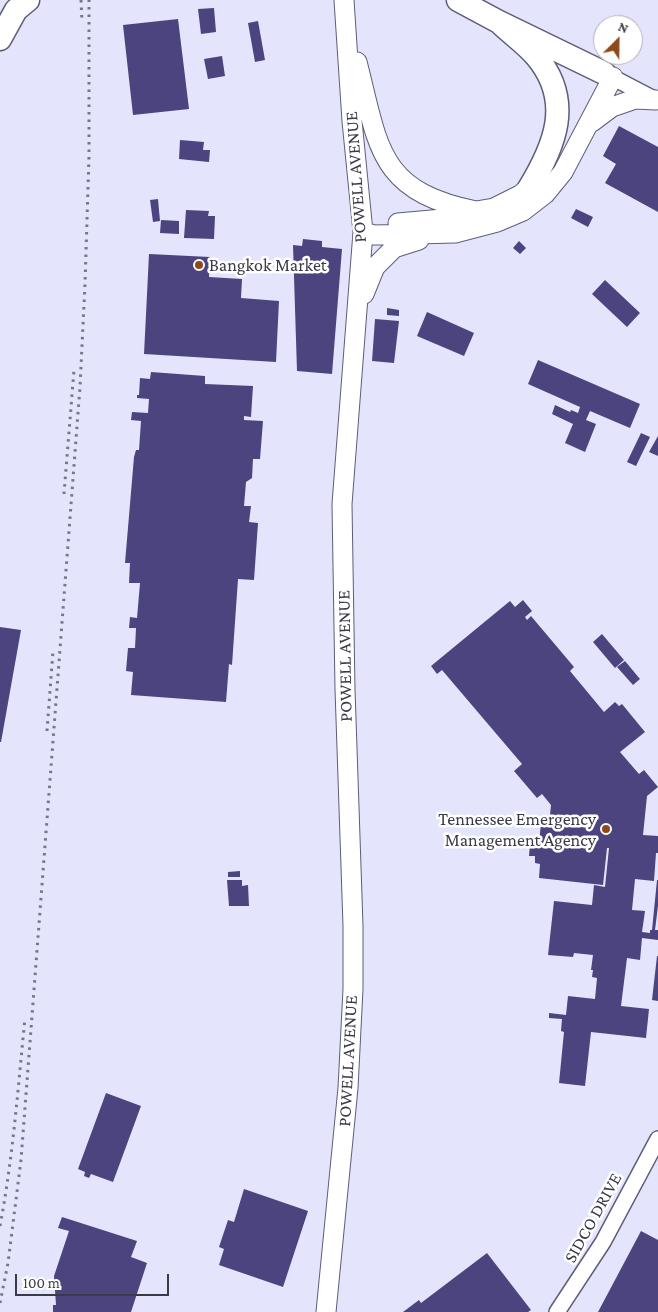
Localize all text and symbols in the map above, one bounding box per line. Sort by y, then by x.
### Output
north arrow [593,15,643,65]
text: N [616,18,631,36]
street label: POWELL AVENUE [341,111,371,243]
place label: Bangkok Market [209,254,327,276]
marker: Bangkok Market [193,259,205,271]
street label: POWELL AVENUE [333,590,357,722]
place label: Tennessee Emergency Management Agency [438,808,596,851]
marker: Tennessee Emergency Management Agency [600,823,612,835]
street label: POWELL AVENUE [334,995,362,1127]
street label: SIDCO DRIVE [559,1169,627,1267]
scale bar [18,1264,171,1296]
text: 100 m [23,1275,60,1291]

